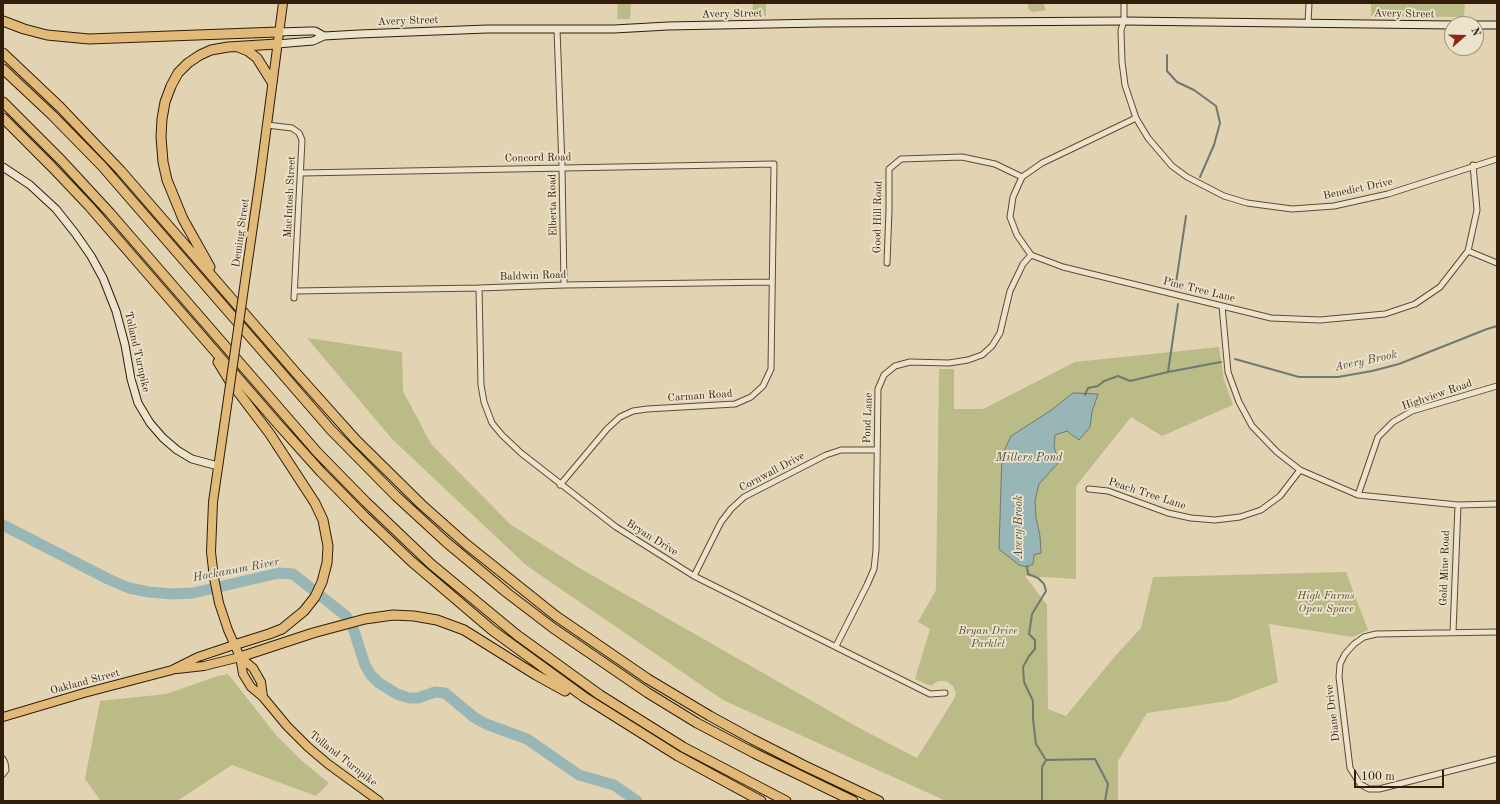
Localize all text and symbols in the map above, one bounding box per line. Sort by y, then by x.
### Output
street label: Avery Street [702,7,762,21]
street label: Avery Street [1374,7,1434,21]
street label: Avery Street [377,13,439,29]
north arrow [1444,16,1484,56]
text: N [1468,26,1481,38]
street label: Concord Road [504,151,572,165]
street label: MacIntosh Street [281,156,299,238]
street label: Elberta Road [546,174,560,236]
street label: Benedict Drive [1322,175,1394,203]
street label: Good Hill Road [871,180,885,254]
street label: Deming Street [230,198,252,268]
street label: Baldwin Road [499,268,567,284]
street label: Pine Tree Lane [1162,275,1236,305]
street label: Tolland Turnpike [121,310,153,394]
water label: Avery Brook [1333,347,1399,375]
street label: Highview Road [1400,377,1474,413]
street label: Carman Road [667,387,733,405]
street label: Pond Lane [861,392,875,444]
street label: Cornwall Drive [737,449,807,495]
water label: Millers Pond [996,451,1062,465]
street label: Peach Tree Lane [1107,475,1187,513]
water label: Avery Brook [1012,495,1026,559]
street label: Bryan Drive [624,517,680,559]
street label: Gold Mine Road [1437,530,1453,606]
water label: Hockanum River [192,555,280,585]
park label: High Farms Open Space [1297,589,1355,615]
park label: Bryan Drive Parklet [958,624,1018,650]
street label: Oakland Street [49,666,121,698]
street label: Diane Drive [1323,684,1343,742]
street label: Tolland Turnpike [307,728,379,790]
scale bar [1356,762,1446,788]
text: 100 m [1361,771,1395,783]

